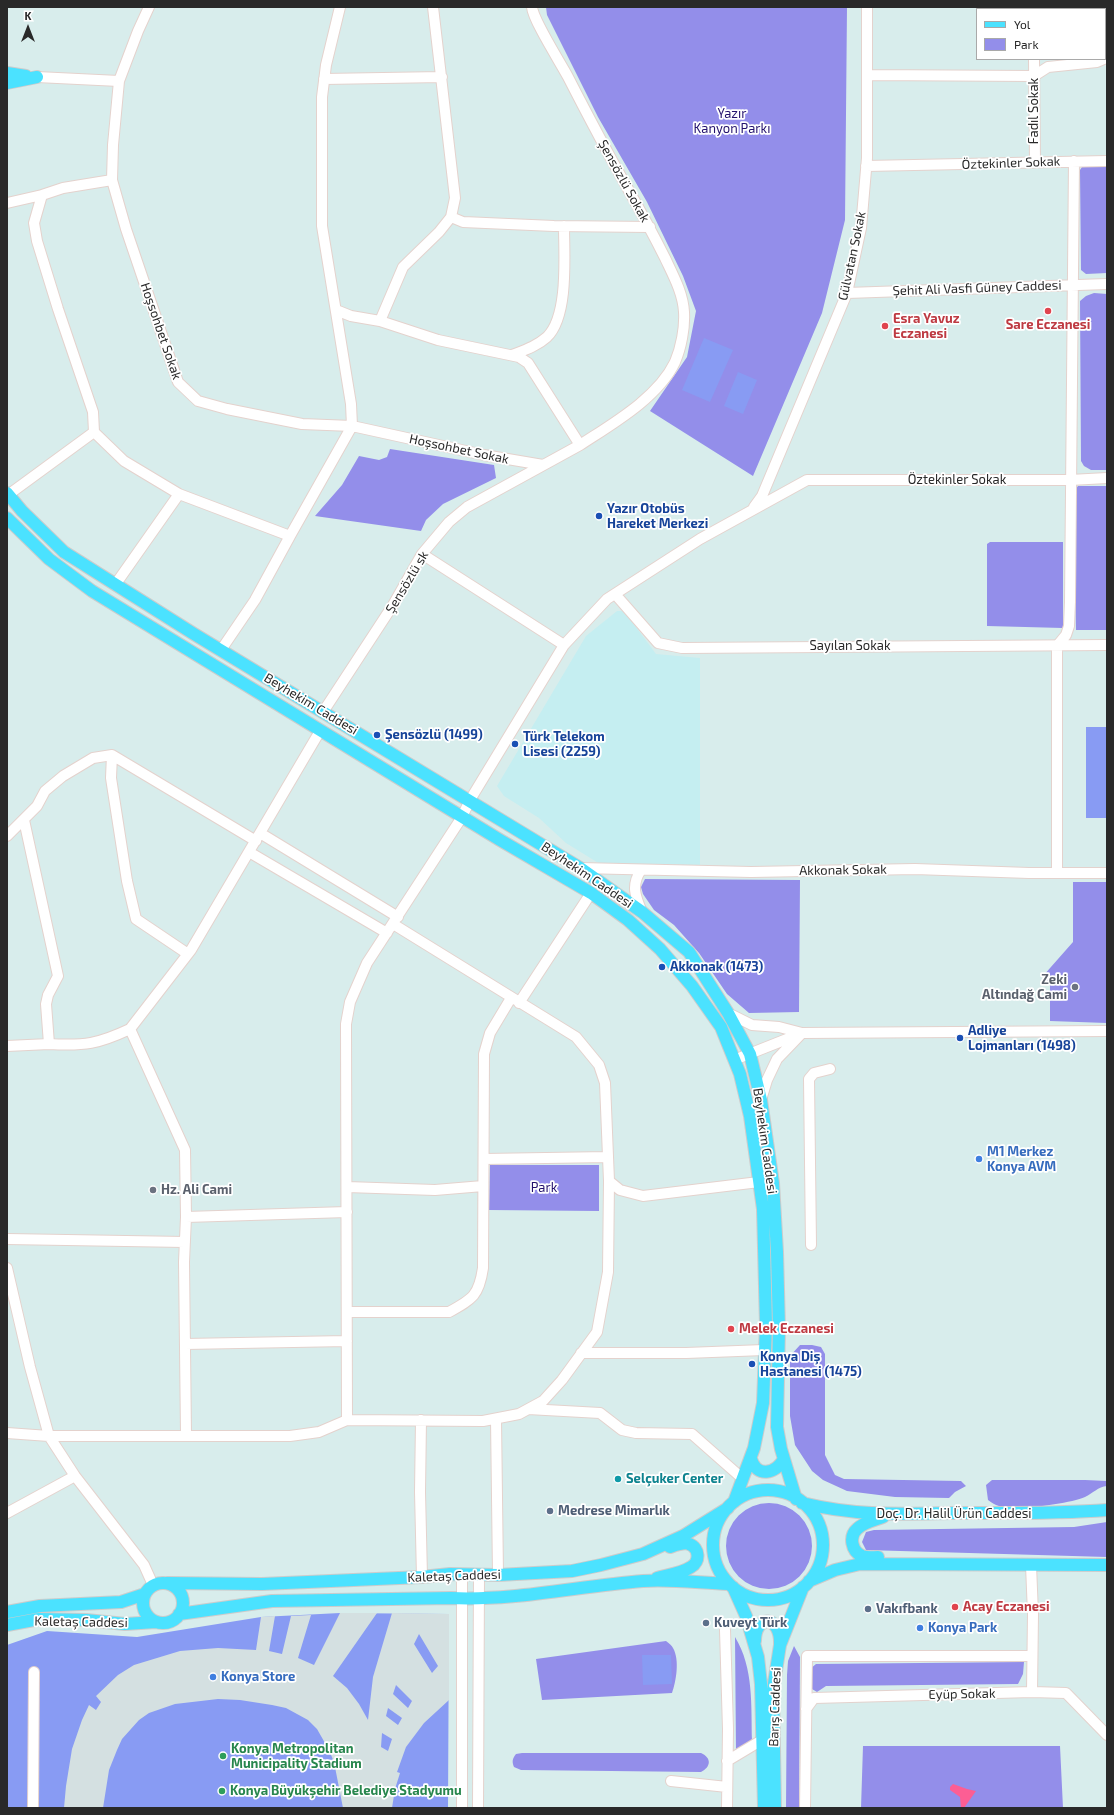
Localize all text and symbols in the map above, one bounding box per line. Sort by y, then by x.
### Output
north arrow [8,8,48,48]
legend [976,8,1106,60]
text: K [25,9,31,22]
text: Yol [1014,17,1030,31]
text: Park [1014,37,1039,51]
street label: Fadıl Sokak [1026,78,1042,144]
park label: Yazır Kanyon Parkı [694,106,770,137]
street label: Şensözlü Sokak [595,137,653,225]
street label: Öztekinler Sokak [961,153,1061,173]
street label: Gülvatan Sokak [835,210,869,302]
street label: Şehit Ali Vasfi Güney Caddesi [892,277,1062,299]
street label: Hoşsohbet Sokak [137,280,185,382]
marker: Sare Eczanesi [1043,306,1053,316]
place label: Esra Yavuz Eczanesi [893,311,960,342]
place label: Sare Eczanesi [1006,317,1090,333]
marker: Esra Yavuz Eczanesi [880,321,890,331]
street label: Hoşsohbet Sokak [408,431,510,467]
street label: Öztekinler Sokak [908,472,1006,488]
place label: Yazır Otobüs Hareket Merkezi [607,501,708,532]
marker: Yazır Otobüs Hareket Merkezi [594,511,604,521]
street label: Şensözlü sk [382,548,432,616]
street label: Sayılan Sokak [809,638,891,654]
street label: Beyhekim Caddesi [261,670,361,738]
place label: Şensözlü (1499) [385,727,483,743]
place label: Türk Telekom Lisesi (2259) [523,729,605,760]
marker: Şensözlü (1499) [372,730,382,740]
marker: Türk Telekom Lisesi (2259) [510,739,520,749]
street label: Beyhekim Caddesi [538,839,636,911]
street label: Akkonak Sokak [799,861,887,879]
place label: Akkonak (1473) [670,959,763,975]
marker: Akkonak (1473) [657,962,667,972]
place label: Zeki Altındağ Cami [982,972,1067,1003]
marker: Zeki Altındağ Cami [1070,982,1080,992]
place label: Adliye Lojmanları (1498) [968,1023,1076,1054]
marker: Adliye Lojmanları (1498) [955,1033,965,1043]
street label: Beyhekim Caddesi [750,1087,780,1195]
place label: M1 Merkez Konya AVM [987,1144,1056,1175]
marker: M1 Merkez Konya AVM [974,1154,984,1164]
park label: Park [531,1180,557,1196]
place label: Hz. Ali Cami [161,1182,232,1198]
marker: Hz. Ali Cami [148,1185,158,1195]
place label: Melek Eczanesi [739,1321,834,1337]
marker: Melek Eczanesi [726,1324,736,1334]
place label: Konya Diş Hastanesi (1475) [760,1349,862,1380]
marker: Konya Diş Hastanesi (1475) [747,1359,757,1369]
place label: Selçuker Center [626,1471,723,1487]
marker: Selçuker Center [613,1474,623,1484]
place label: Medrese Mimarlık [558,1503,670,1519]
marker: Medrese Mimarlık [545,1506,555,1516]
street label: Doç. Dr. Halil Ürün Caddesi [877,1506,1031,1522]
street label: Kaletaş Caddesi [407,1567,501,1585]
place label: Acay Eczanesi [963,1599,1050,1615]
place label: Vakıfbank [876,1601,938,1617]
marker: Acay Eczanesi [950,1602,960,1612]
marker: Vakıfbank [863,1604,873,1614]
street label: Kaletaş Caddesi [34,1613,128,1631]
place label: Kuveyt Türk [714,1615,787,1631]
marker: Kuveyt Türk [701,1618,711,1628]
place label: Konya Park [928,1620,997,1636]
marker: Konya Park [915,1623,925,1633]
street label: Barış Caddesi [766,1667,784,1747]
place label: Konya Store [221,1669,295,1685]
marker: Konya Store [208,1672,218,1682]
street label: Eyüp Sokak [928,1686,996,1702]
place label: Konya Metropolitan Municipality Stadium [231,1741,362,1772]
marker: Konya Metropolitan Municipality Stadium [218,1751,228,1761]
place label: Konya Büyükşehir Belediye Stadyumu [230,1783,462,1799]
marker: Konya Büyükşehir Belediye Stadyumu [217,1786,227,1796]

